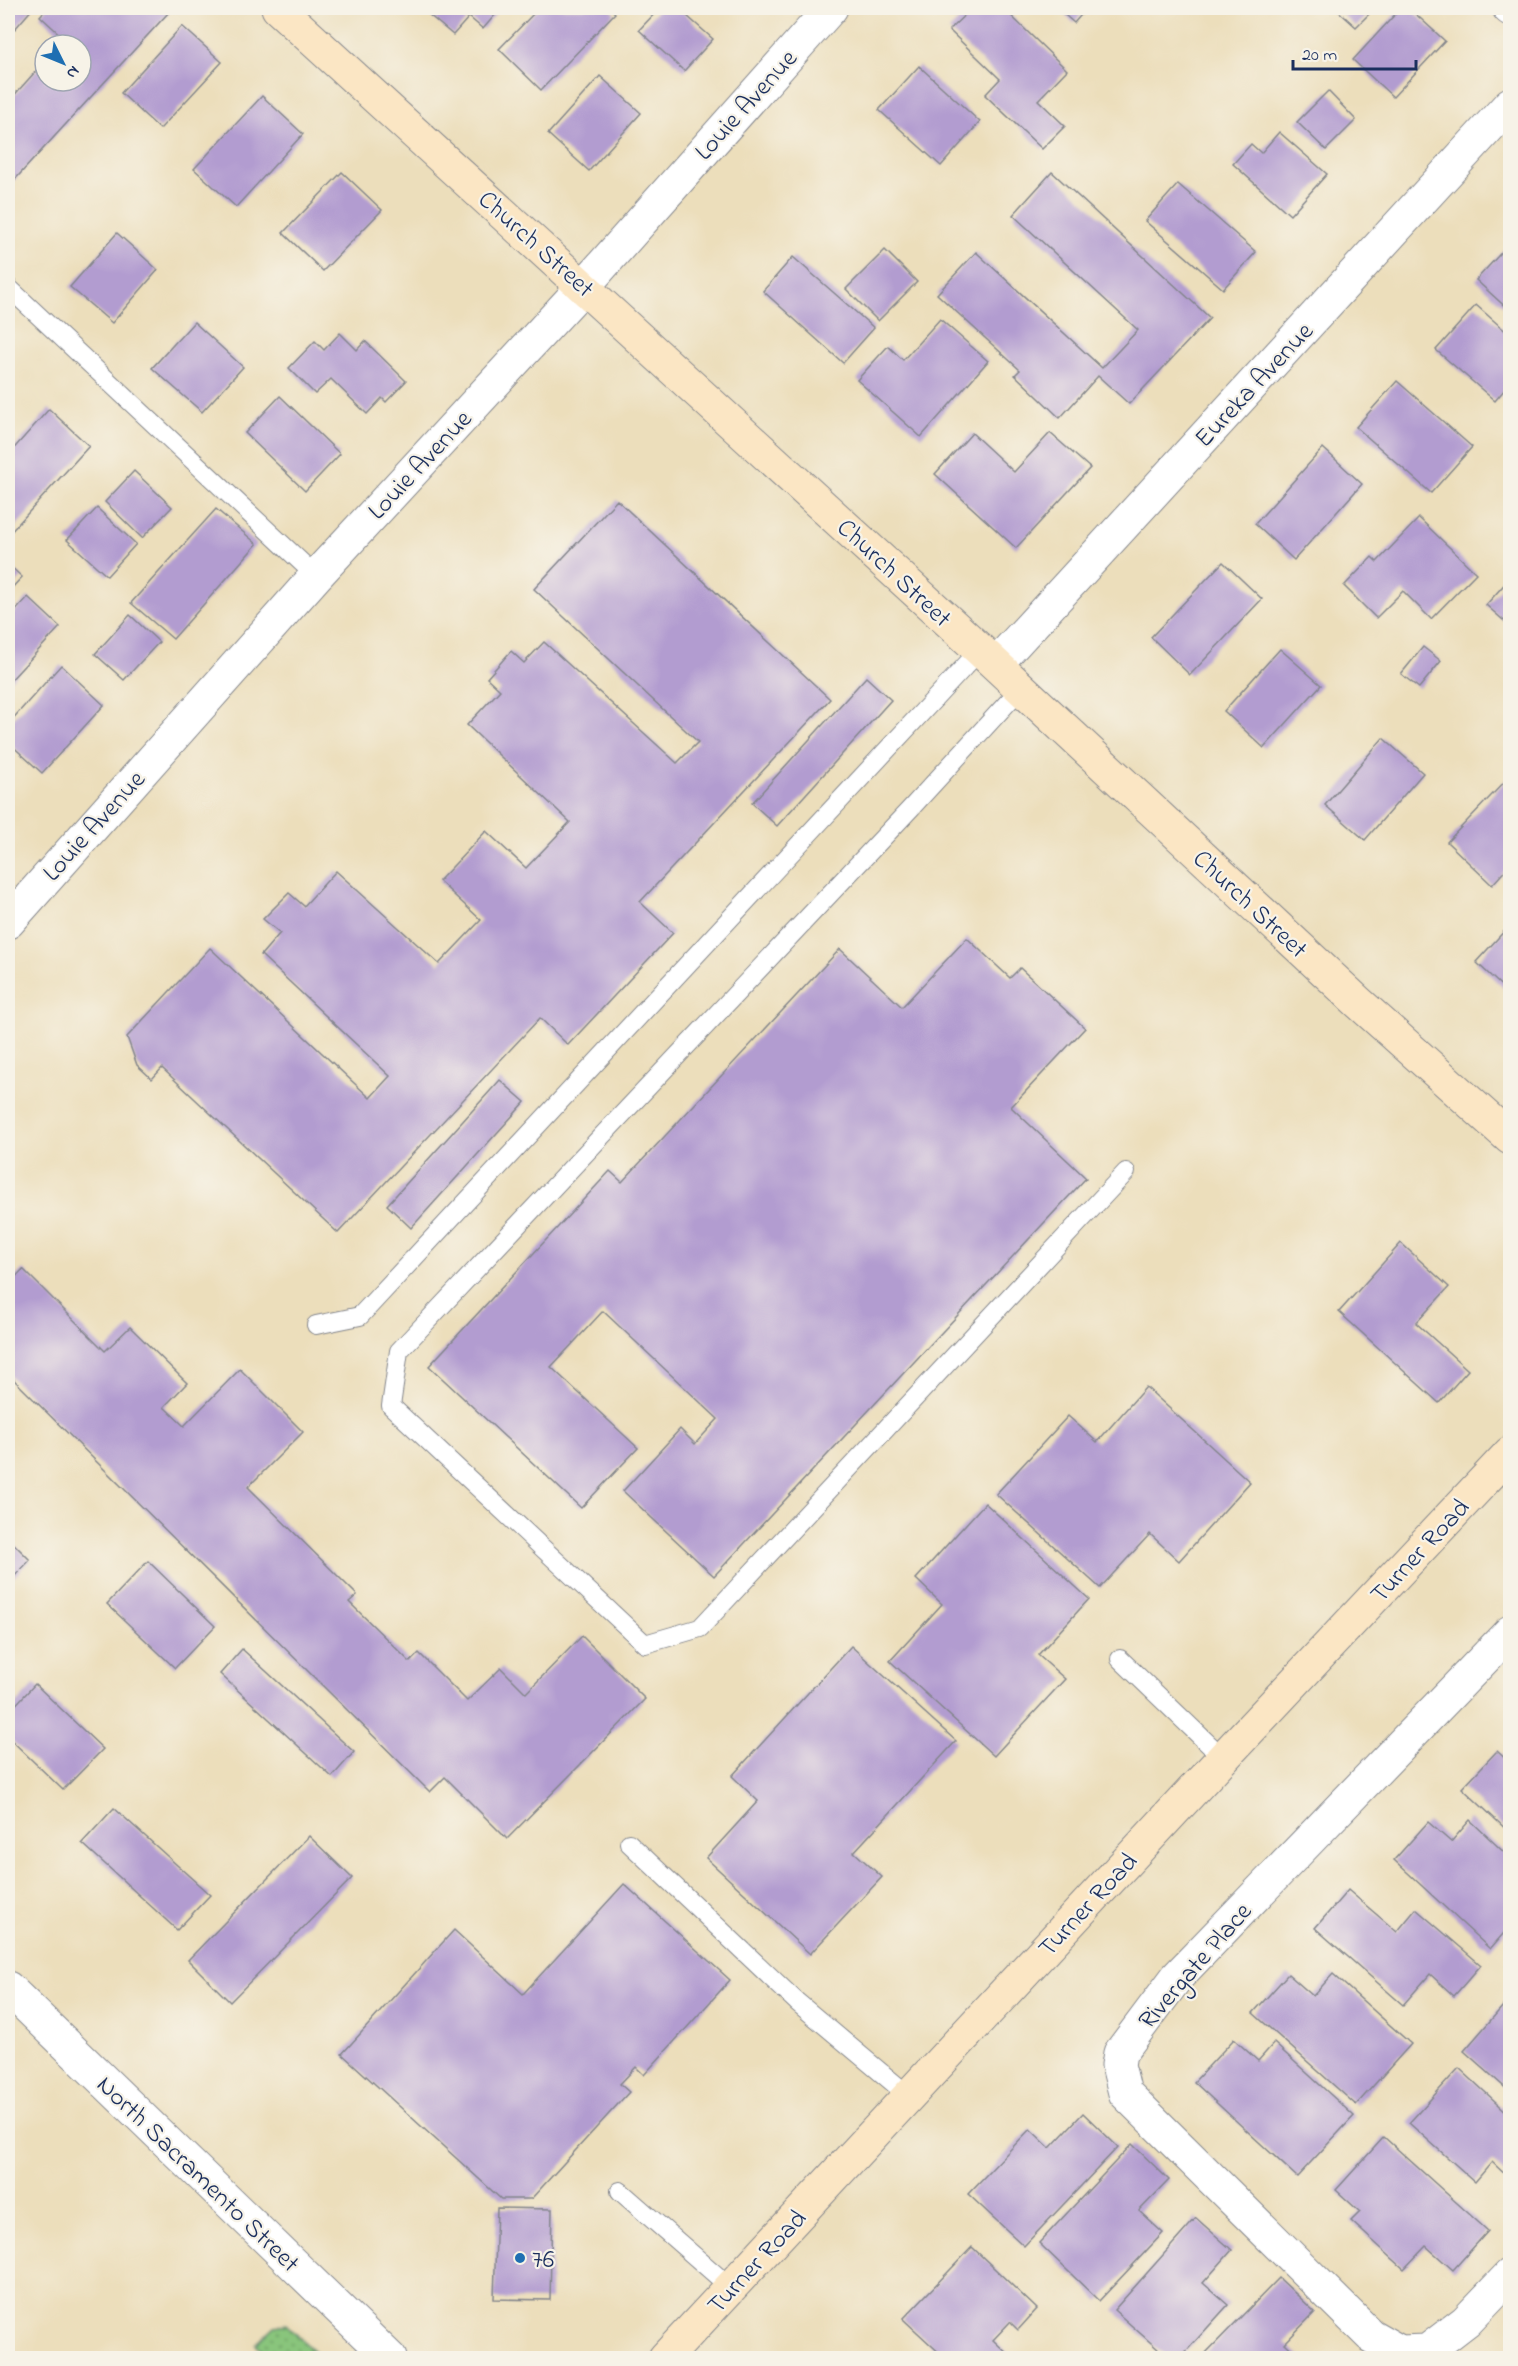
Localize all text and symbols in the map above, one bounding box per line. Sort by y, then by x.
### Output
north arrow [33,33,93,93]
scale bar [1293,33,1416,71]
street label: Louie Avenue [687,42,808,170]
text: 20 m [1302,43,1337,69]
text: N [60,60,85,84]
street label: Church Street [468,182,602,308]
street label: Eureka Avenue [1187,314,1324,457]
street label: Louie Avenue [360,402,483,530]
street label: Church Street [827,511,959,638]
street label: Louie Avenue [35,763,156,891]
street label: Church Street [1183,842,1315,969]
street label: Turner Road [1362,1491,1480,1613]
street label: Turner Road [1030,1845,1148,1967]
street label: Rivergate Place [1130,1895,1262,2039]
street label: North Sacramento Street [87,2068,307,2283]
street label: Turner Road [699,2202,817,2324]
place label: 76 [532,2242,554,2280]
marker: 76 [513,2251,527,2265]

